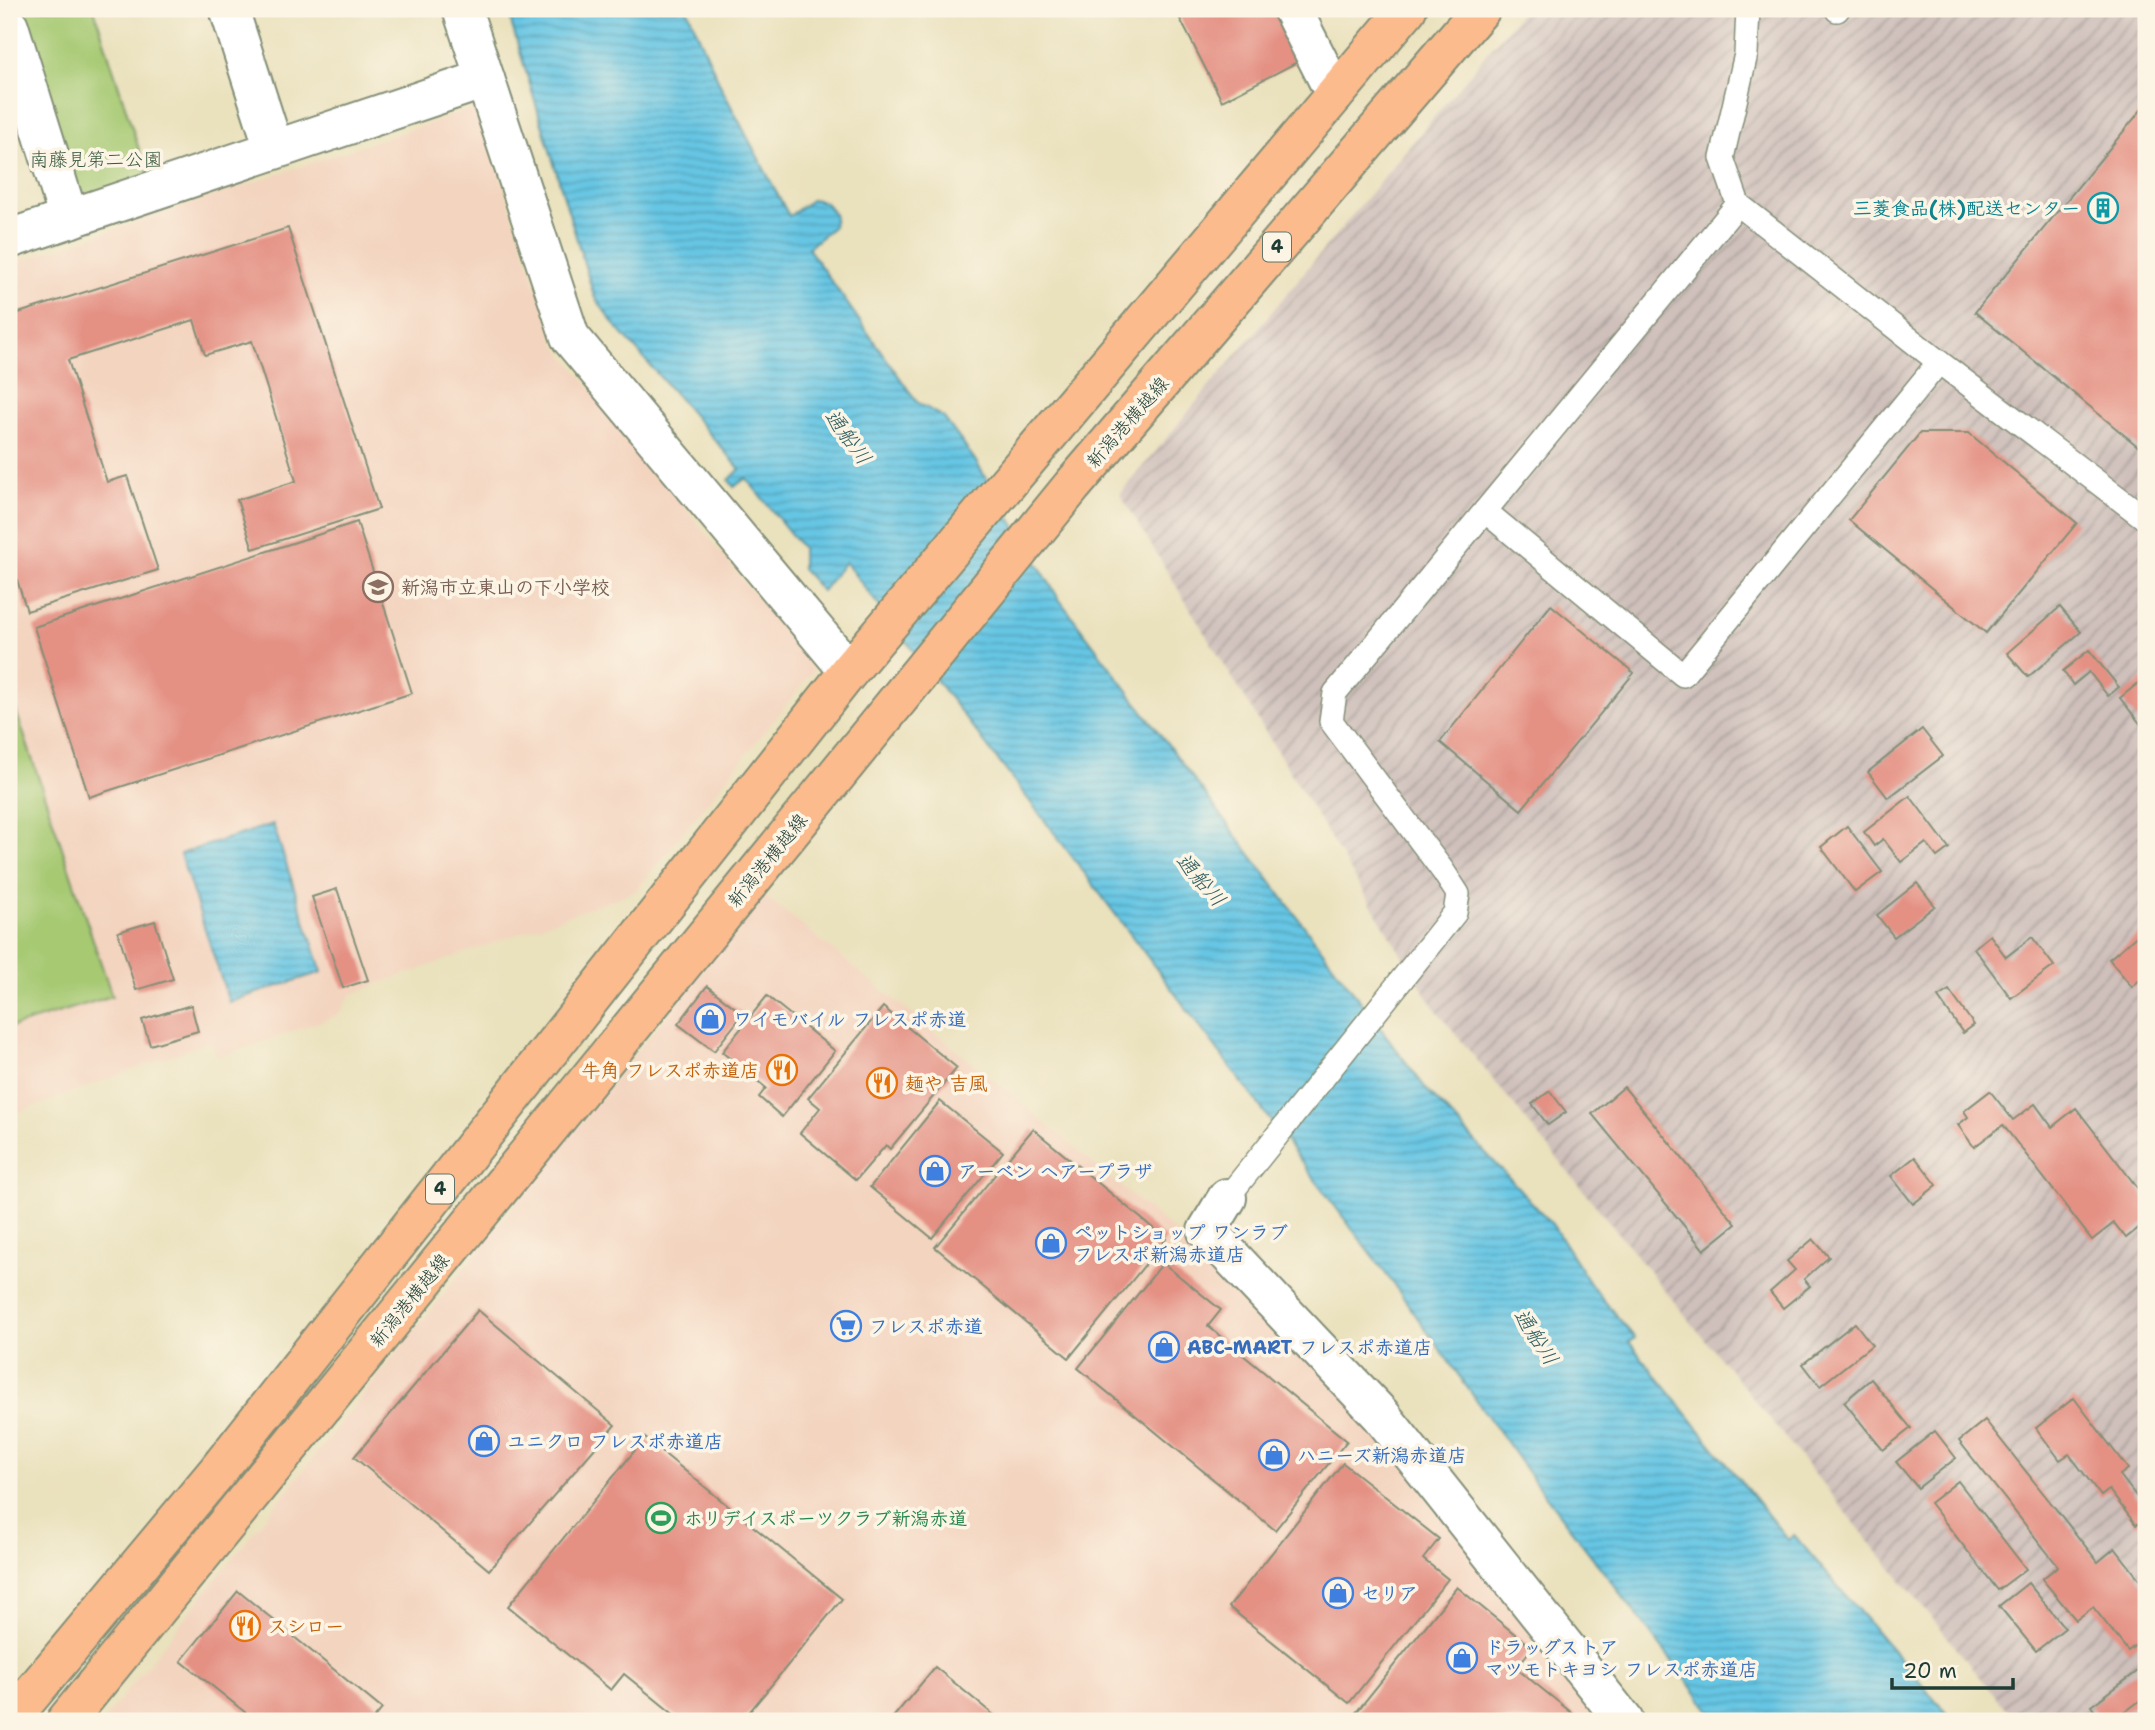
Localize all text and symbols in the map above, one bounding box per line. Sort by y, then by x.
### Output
park label: 南藤見第二公園 [29,147,163,172]
building icon: 三菱食品(株)配送センター [2086,191,2120,225]
place label: 三菱食品(株)配送センター [1853,196,2080,221]
road number: 4 [1263,232,1291,262]
street label: 新潟港横越線 [1081,371,1174,474]
water label: 通船川 [818,403,878,471]
school or university icon: 新潟市立東山の下小学校 [361,570,395,604]
place label: 新潟市立東山の下小学校 [401,575,610,600]
street label: 新潟港横越線 [722,808,813,912]
water label: 通船川 [1170,847,1232,913]
shop icon: ワイモバイル フレスポ赤道 [693,1002,727,1036]
place label: ワイモバイル フレスポ赤道 [733,1007,966,1032]
restaurant icon: 牛角 フレスポ赤道店 [765,1053,799,1087]
place label: 牛角 フレスポ赤道店 [581,1058,759,1083]
restaurant icon: 麺や 吉風 [865,1066,899,1100]
place label: 麺や 吉風 [905,1071,988,1096]
shop icon: アーベン ヘアープラザ [918,1154,952,1188]
place label: アーベン ヘアープラザ [958,1159,1152,1184]
road number: 4 [426,1174,454,1204]
place label: ペットショップ ワンラブ フレスポ新潟赤道店 [1074,1220,1288,1267]
shop icon: ペットショップ ワンラブ フレスポ新潟赤道店 [1034,1226,1068,1260]
street label: 新潟港横越線 [364,1248,455,1352]
water label: 通船川 [1507,1303,1565,1371]
supermarket icon: フレスポ赤道 [829,1309,863,1343]
place label: フレスポ赤道 [869,1314,983,1339]
shop icon: ABC-MART フレスポ赤道店 [1147,1330,1181,1364]
place label: ABC-MART フレスポ赤道店 [1187,1335,1432,1360]
shop icon: ユニクロ フレスポ赤道店 [467,1424,501,1458]
place label: ユニクロ フレスポ赤道店 [507,1429,723,1454]
shop icon: ハニーズ新潟赤道店 [1257,1438,1291,1472]
place label: ハニーズ新潟赤道店 [1297,1443,1466,1468]
sports icon: ホリデイスポーツクラブ新潟赤道 [644,1501,678,1535]
place label: ホリデイスポーツクラブ新潟赤道 [684,1506,967,1531]
shop icon: セリア [1321,1576,1355,1610]
place label: セリア [1361,1581,1418,1606]
restaurant icon: スシロー [228,1609,262,1643]
place label: スシロー [268,1614,344,1639]
place label: ドラッグストア マツモトキヨシ フレスポ赤道店 [1485,1635,1758,1682]
shop icon: ドラッグストア マツモトキヨシ フレスポ赤道店 [1445,1641,1479,1675]
scale bar [1892,1646,2013,1690]
text: 20 m [1903,1657,1957,1685]

